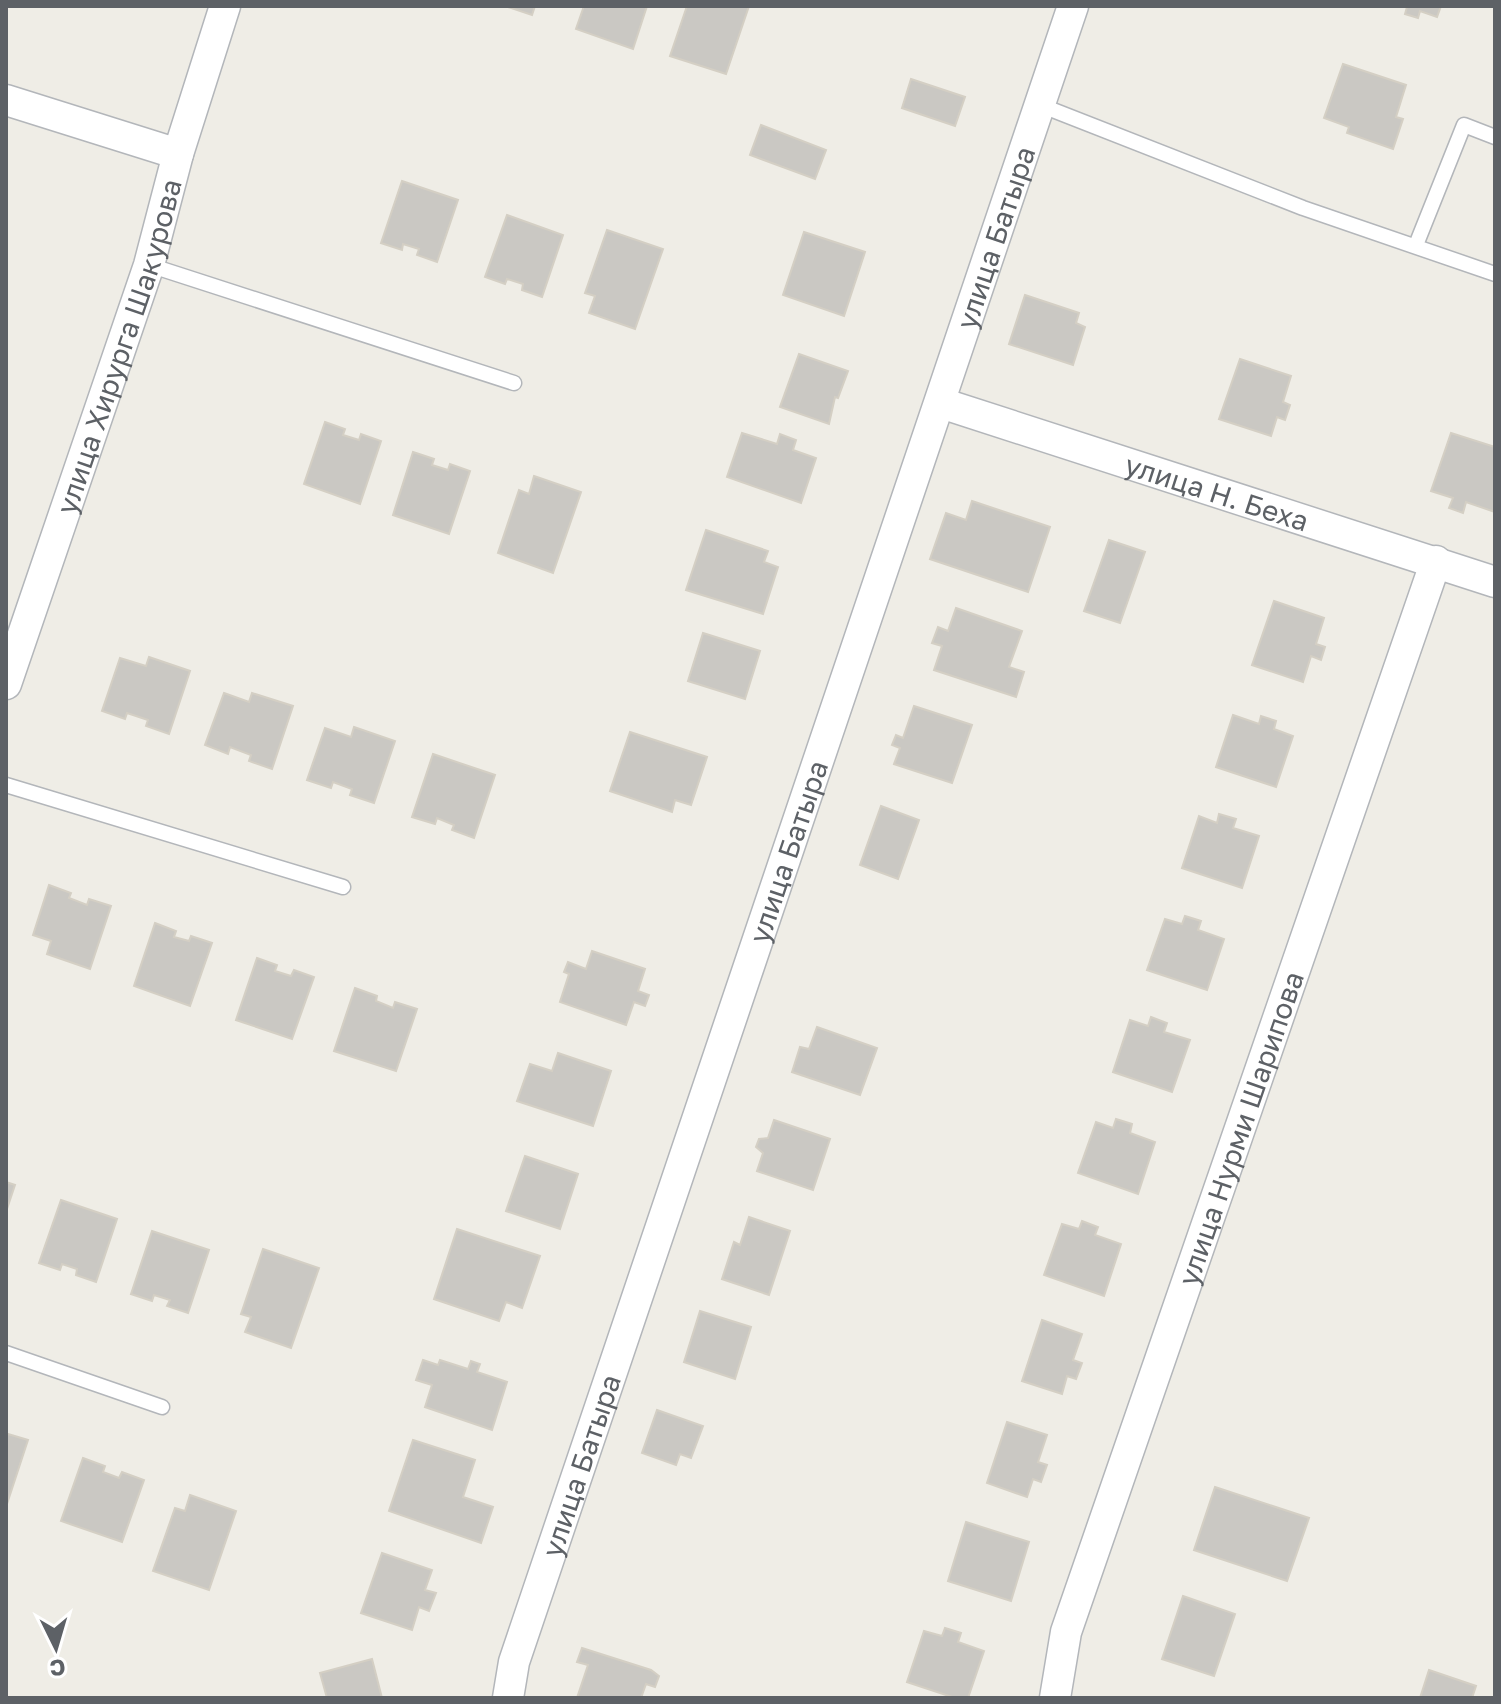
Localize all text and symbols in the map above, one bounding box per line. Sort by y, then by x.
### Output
street label: улица Батыра [949,142,1041,333]
street label: улица Хирурга Шакурова [49,175,187,518]
street label: улица Н. Беха [1121,447,1313,537]
street label: улица Батыра [742,756,834,947]
street label: улица Нурми Шарипова [1171,967,1310,1290]
street label: улица Батыра [534,1370,626,1561]
north arrow [16,1608,96,1688]
text: С [49,1654,67,1683]

